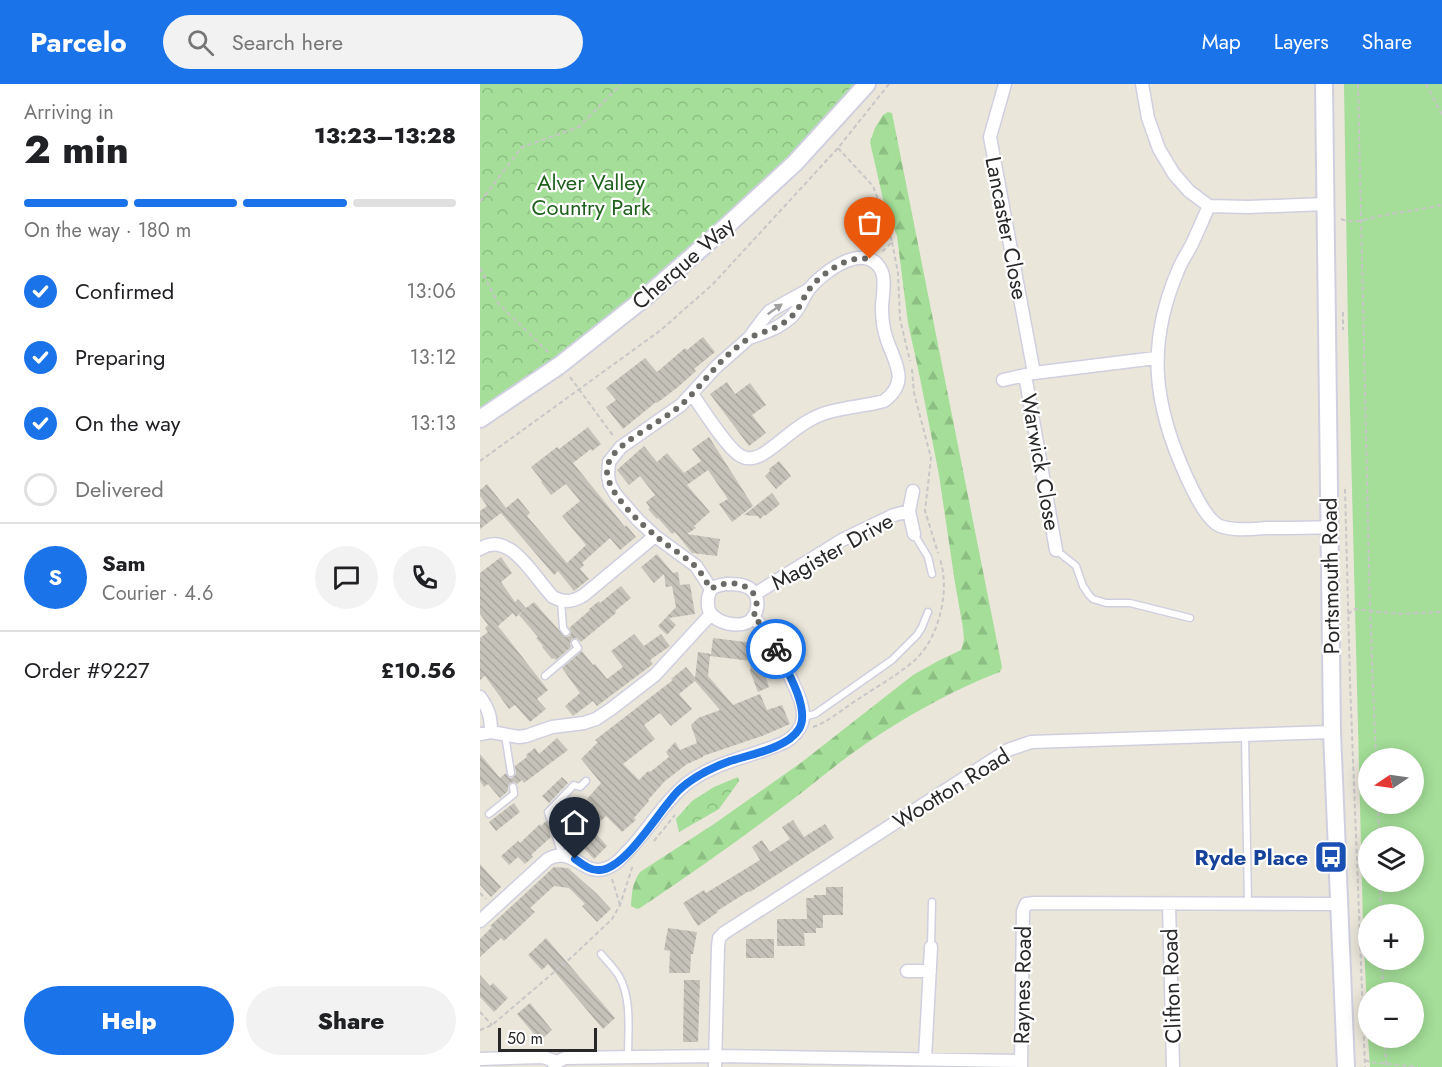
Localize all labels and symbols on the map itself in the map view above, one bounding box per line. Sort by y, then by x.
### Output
street label: Lancaster Close [977,154,1037,302]
park label: Alver Valley Country Park [531,166,651,223]
pin [844,197,895,259]
street label: Cherque Way [625,209,742,317]
one-way arrow [766,303,782,315]
street label: Warwick Close [1013,391,1069,533]
street label: Portsmouth Road [1313,497,1347,655]
street label: Magister Drive [765,504,899,598]
courier [746,619,806,679]
street label: Wootton Road [886,739,1016,837]
north arrow [1358,748,1424,814]
pin [549,797,600,859]
bus stop icon: Ryde Place [1313,839,1349,875]
place label: Ryde Place [1195,841,1308,873]
street label: Raynes Road [1005,926,1039,1044]
street label: Clifton Road [1153,928,1189,1044]
scale bar [498,1025,597,1052]

